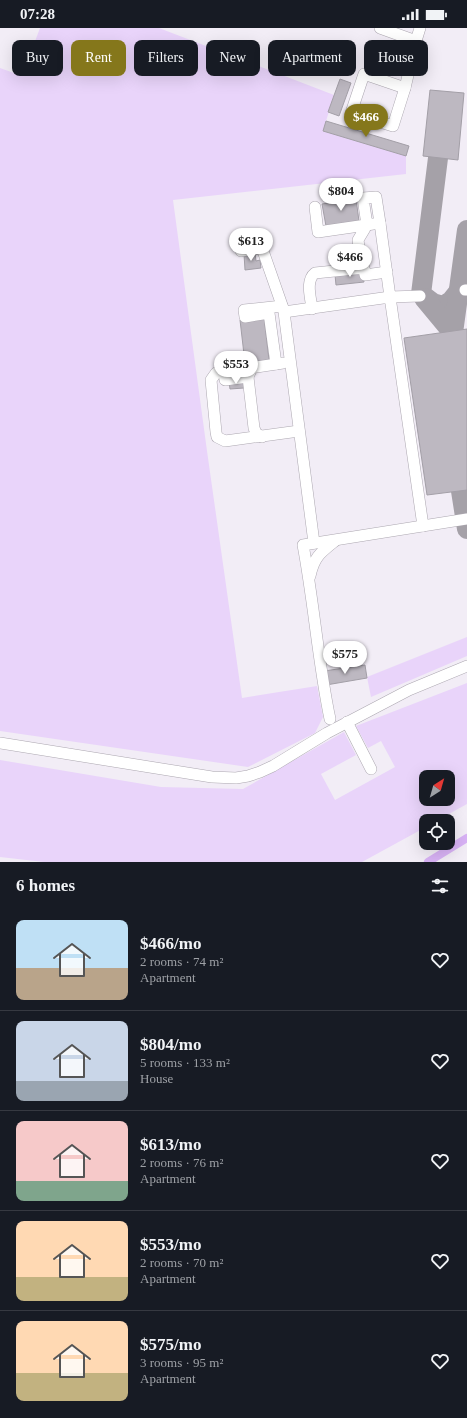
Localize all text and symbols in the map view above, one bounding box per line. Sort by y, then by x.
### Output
text: 07:28 [20,6,55,22]
chip: Buy [12,40,63,76]
chip: Rent [71,40,126,76]
chip: Filters [134,40,198,76]
chip: New [206,40,260,76]
chip: Apartment [268,40,356,76]
chip: House [364,40,428,76]
pin: $466 [342,104,390,138]
text: $466 [353,109,379,124]
pin: $804 [317,178,365,212]
text: $804 [328,183,354,198]
pin: $613 [227,228,275,262]
text: $613 [238,233,264,248]
pin: $466 [326,244,374,278]
text: $466 [337,249,363,264]
pin: $553 [212,351,260,385]
text: $553 [223,356,249,371]
pin: $575 [321,641,369,675]
text: $575 [332,646,358,661]
north arrow [419,770,455,806]
map controls [419,770,455,850]
button: locate [419,814,455,850]
icon: filters [429,875,451,897]
text: 6 homes [16,876,75,895]
text: $466/mo [140,934,201,953]
icon: home [48,936,96,984]
icon: heart [429,949,451,971]
text: 2 rooms · 74 m² [140,954,223,969]
text: Apartment [140,970,196,985]
text: $804/mo [140,1035,201,1054]
icon: home [48,1037,96,1085]
icon: heart [429,1050,451,1072]
text: 5 rooms · 133 m² [140,1055,230,1070]
text: House [140,1071,173,1086]
text: $613/mo [140,1135,201,1154]
icon: home [48,1137,96,1185]
icon: heart [429,1150,451,1172]
text: 2 rooms · 76 m² [140,1155,223,1170]
text: Apartment [140,1171,196,1186]
text: $553/mo [140,1235,201,1254]
icon: home [48,1237,96,1285]
icon: heart [429,1250,451,1272]
text: 2 rooms · 70 m² [140,1255,223,1270]
text: Apartment [140,1271,196,1286]
text: $575/mo [140,1335,201,1354]
icon: home [48,1337,96,1385]
icon: heart [429,1350,451,1372]
text: 3 rooms · 95 m² [140,1355,223,1370]
text: Apartment [140,1371,196,1386]

